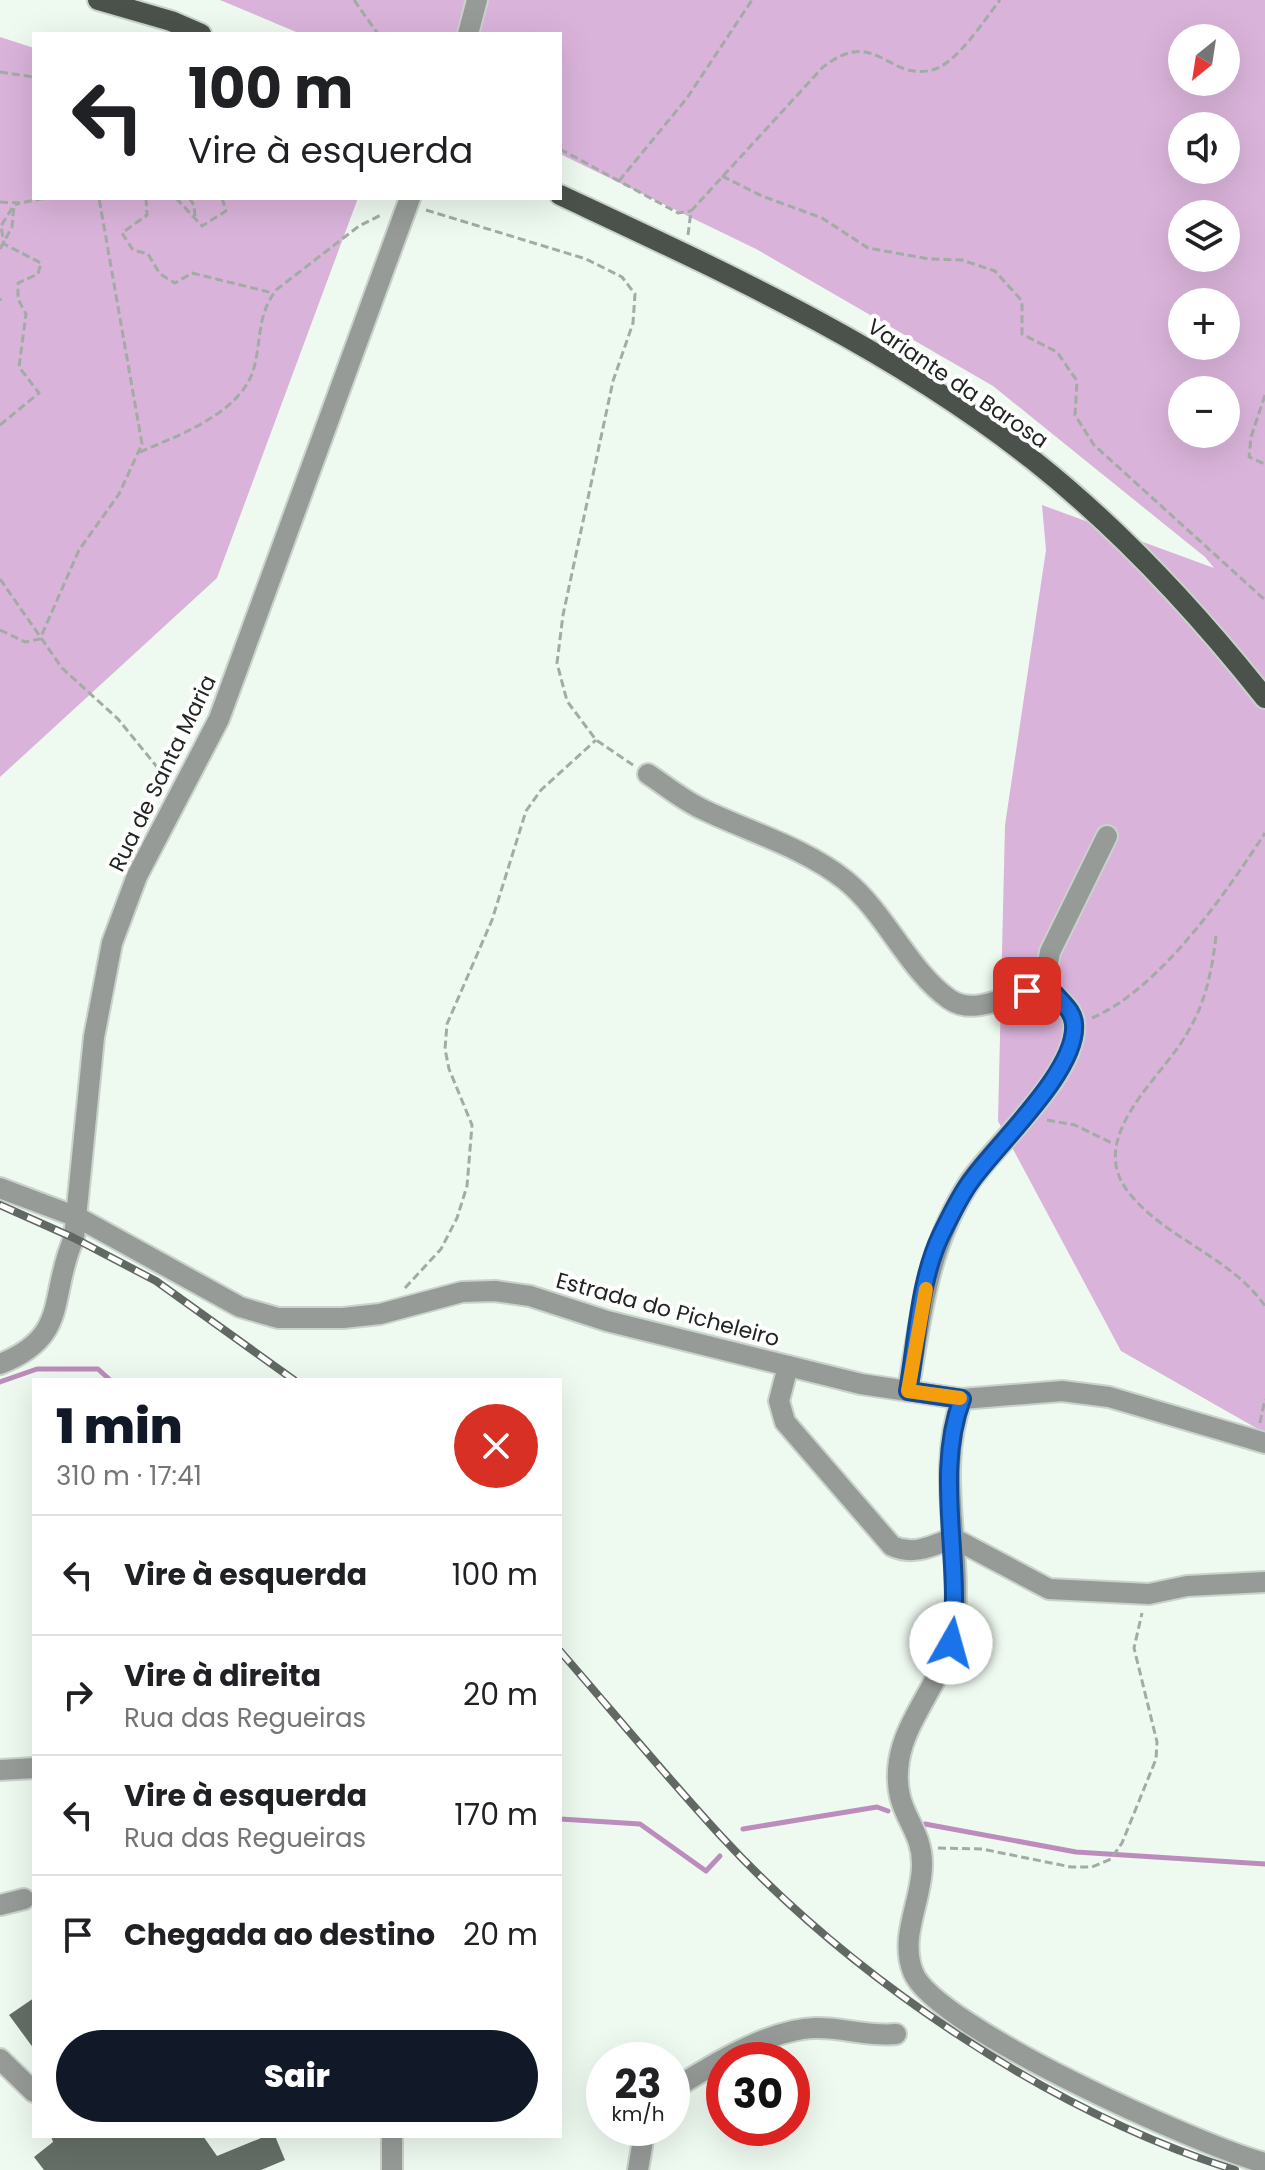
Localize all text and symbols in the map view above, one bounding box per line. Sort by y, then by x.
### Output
north arrow [1168,24,1240,96]
map controls [1168,24,1240,448]
text: 100 m [188,49,353,128]
icon: left [56,64,160,168]
button: sound [1168,112,1240,184]
text: Vire à esquerda [188,125,473,176]
button: layers [1168,200,1240,272]
button: + [1168,288,1240,360]
street label: Variante da Barosa [861,311,1054,456]
button: − [1168,376,1240,448]
street label: Rua de Santa Maria [101,670,224,877]
pin [993,957,1061,1025]
icon: arrive [1005,969,1049,1013]
street label: Estrada do Picheleiro [553,1265,783,1354]
text: 1 min [56,1393,183,1460]
button: close [454,1404,538,1488]
text: 310 m · 17:41 [56,1458,202,1494]
icon: left [56,1553,100,1597]
text: Vire à esquerda [124,1553,367,1596]
text: 100 m [452,1553,538,1596]
position arrow [909,1601,993,1685]
text: Vire à direita [124,1654,321,1697]
icon: right [56,1673,100,1717]
text: 20 m [463,1673,538,1716]
text: Rua das Regueiras [124,1700,366,1736]
text: Vire à esquerda [124,1774,367,1817]
icon: left [56,1793,100,1837]
text: 170 m [454,1793,538,1836]
text: Rua das Regueiras [124,1820,366,1856]
icon: arrive [56,1913,100,1957]
text: Chegada ao destino [124,1913,435,1956]
text: 20 m [463,1913,538,1956]
button: Sair [56,2030,538,2122]
speed limit sign: 30 [706,2042,810,2146]
text: 23 [614,2056,662,2112]
text: km/h [611,2100,665,2128]

